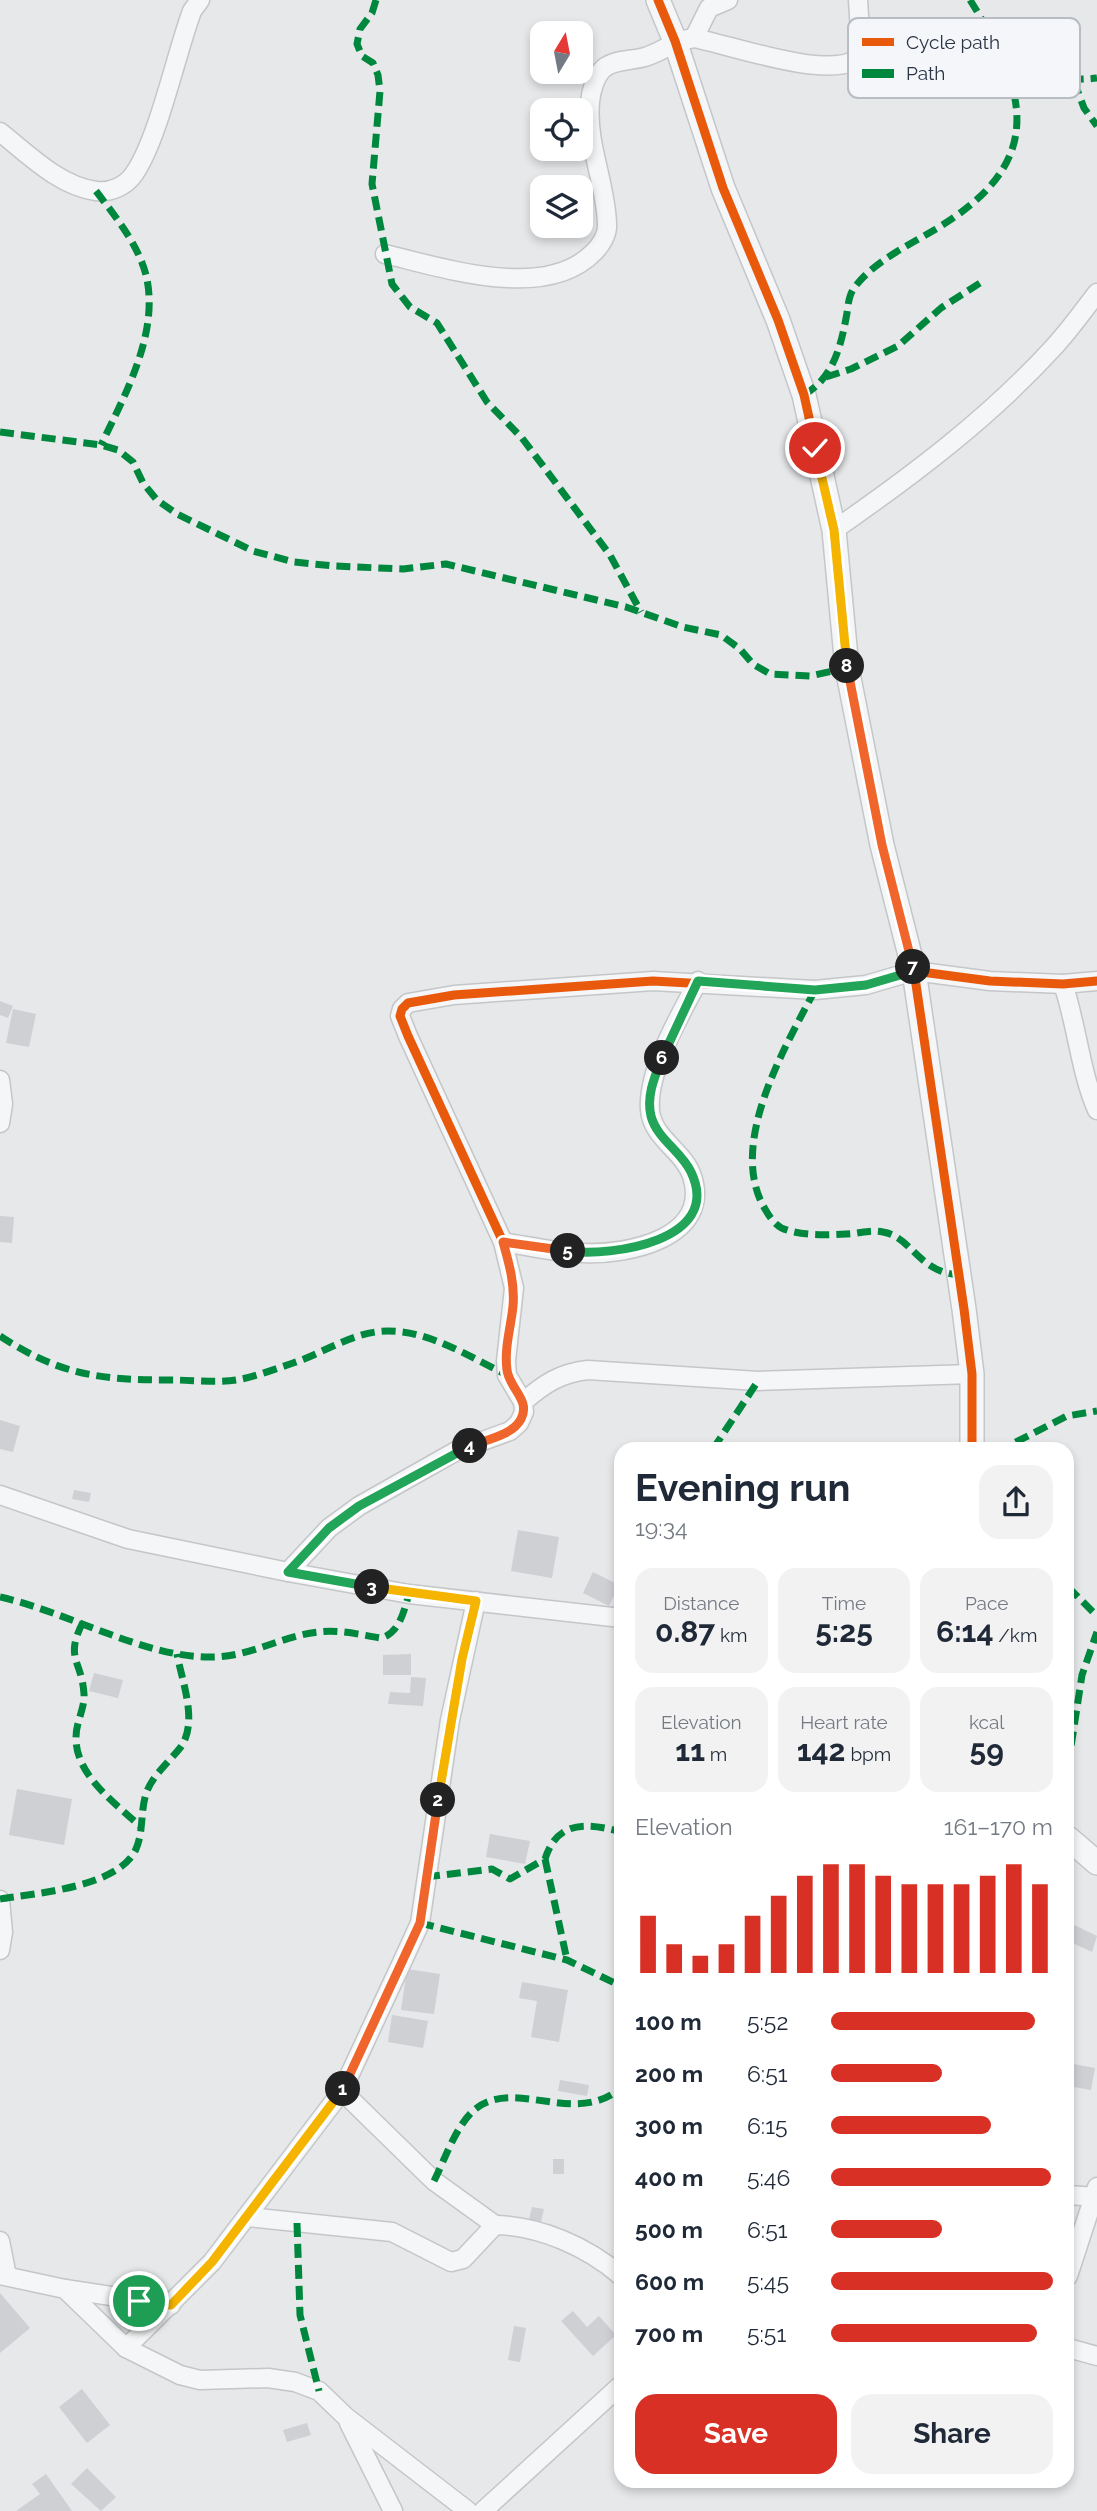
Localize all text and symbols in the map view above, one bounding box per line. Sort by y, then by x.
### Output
legend [848,18,1080,98]
north arrow [530,21,593,84]
map controls [530,21,593,238]
text: Cycle path [906,31,1000,53]
text: Path [906,62,945,84]
button: locate [530,98,593,161]
button: layers [530,175,593,238]
pin [785,418,845,478]
icon: check [796,429,834,467]
pin: 8 [830,648,864,684]
text: 8 [841,654,852,676]
pin: 7 [895,950,930,984]
text: 7 [907,955,918,977]
pin: 6 [644,1040,680,1076]
text: 6 [656,1046,667,1068]
pin: 5 [550,1234,586,1268]
text: 5 [562,1239,573,1261]
pin: 4 [452,1428,488,1464]
text: 4 [464,1434,475,1456]
text: Evening run [635,1465,850,1510]
button: share [979,1465,1053,1539]
text: 19:34 [635,1514,688,1541]
pin: 3 [354,1570,390,1604]
text: 3 [366,1575,377,1597]
text: Distance [663,1592,739,1614]
text: Time [822,1592,866,1614]
text: Pace [965,1592,1008,1614]
text: 0.87 [655,1614,715,1649]
text: 5:25 [815,1614,873,1649]
text: 6:14 [936,1614,994,1649]
text: km [715,1624,748,1646]
text: /km [994,1624,1037,1646]
text: Elevation [661,1711,742,1733]
text: Heart rate [800,1711,888,1733]
text: kcal [969,1711,1004,1733]
text: 11 [675,1733,705,1768]
text: 142 [797,1733,846,1768]
text: 59 [970,1733,1004,1768]
text: m [705,1743,727,1765]
text: bpm [846,1743,891,1765]
pin: 2 [420,1783,456,1818]
text: 2 [432,1788,443,1810]
text: Elevation [635,1813,733,1840]
text: 161–170 m [944,1813,1053,1840]
text: 100 m [635,2008,702,2035]
text: 5:52 [747,2008,788,2035]
text: 200 m [635,2060,703,2087]
text: 6:51 [747,2060,788,2087]
pin: 1 [326,2072,360,2106]
text: 1 [338,2077,347,2099]
text: 300 m [635,2112,703,2139]
text: 6:15 [747,2112,788,2139]
text: 400 m [635,2164,703,2191]
text: 5:46 [747,2164,790,2191]
text: 500 m [635,2216,703,2243]
text: 6:51 [747,2216,788,2243]
text: 600 m [635,2268,704,2295]
text: 5:45 [747,2268,789,2295]
pin [109,2271,169,2331]
icon: arrive [120,2282,158,2320]
text: 700 m [635,2320,703,2347]
text: 5:51 [747,2320,786,2347]
button: Save [635,2394,837,2474]
button: Share [851,2394,1053,2474]

